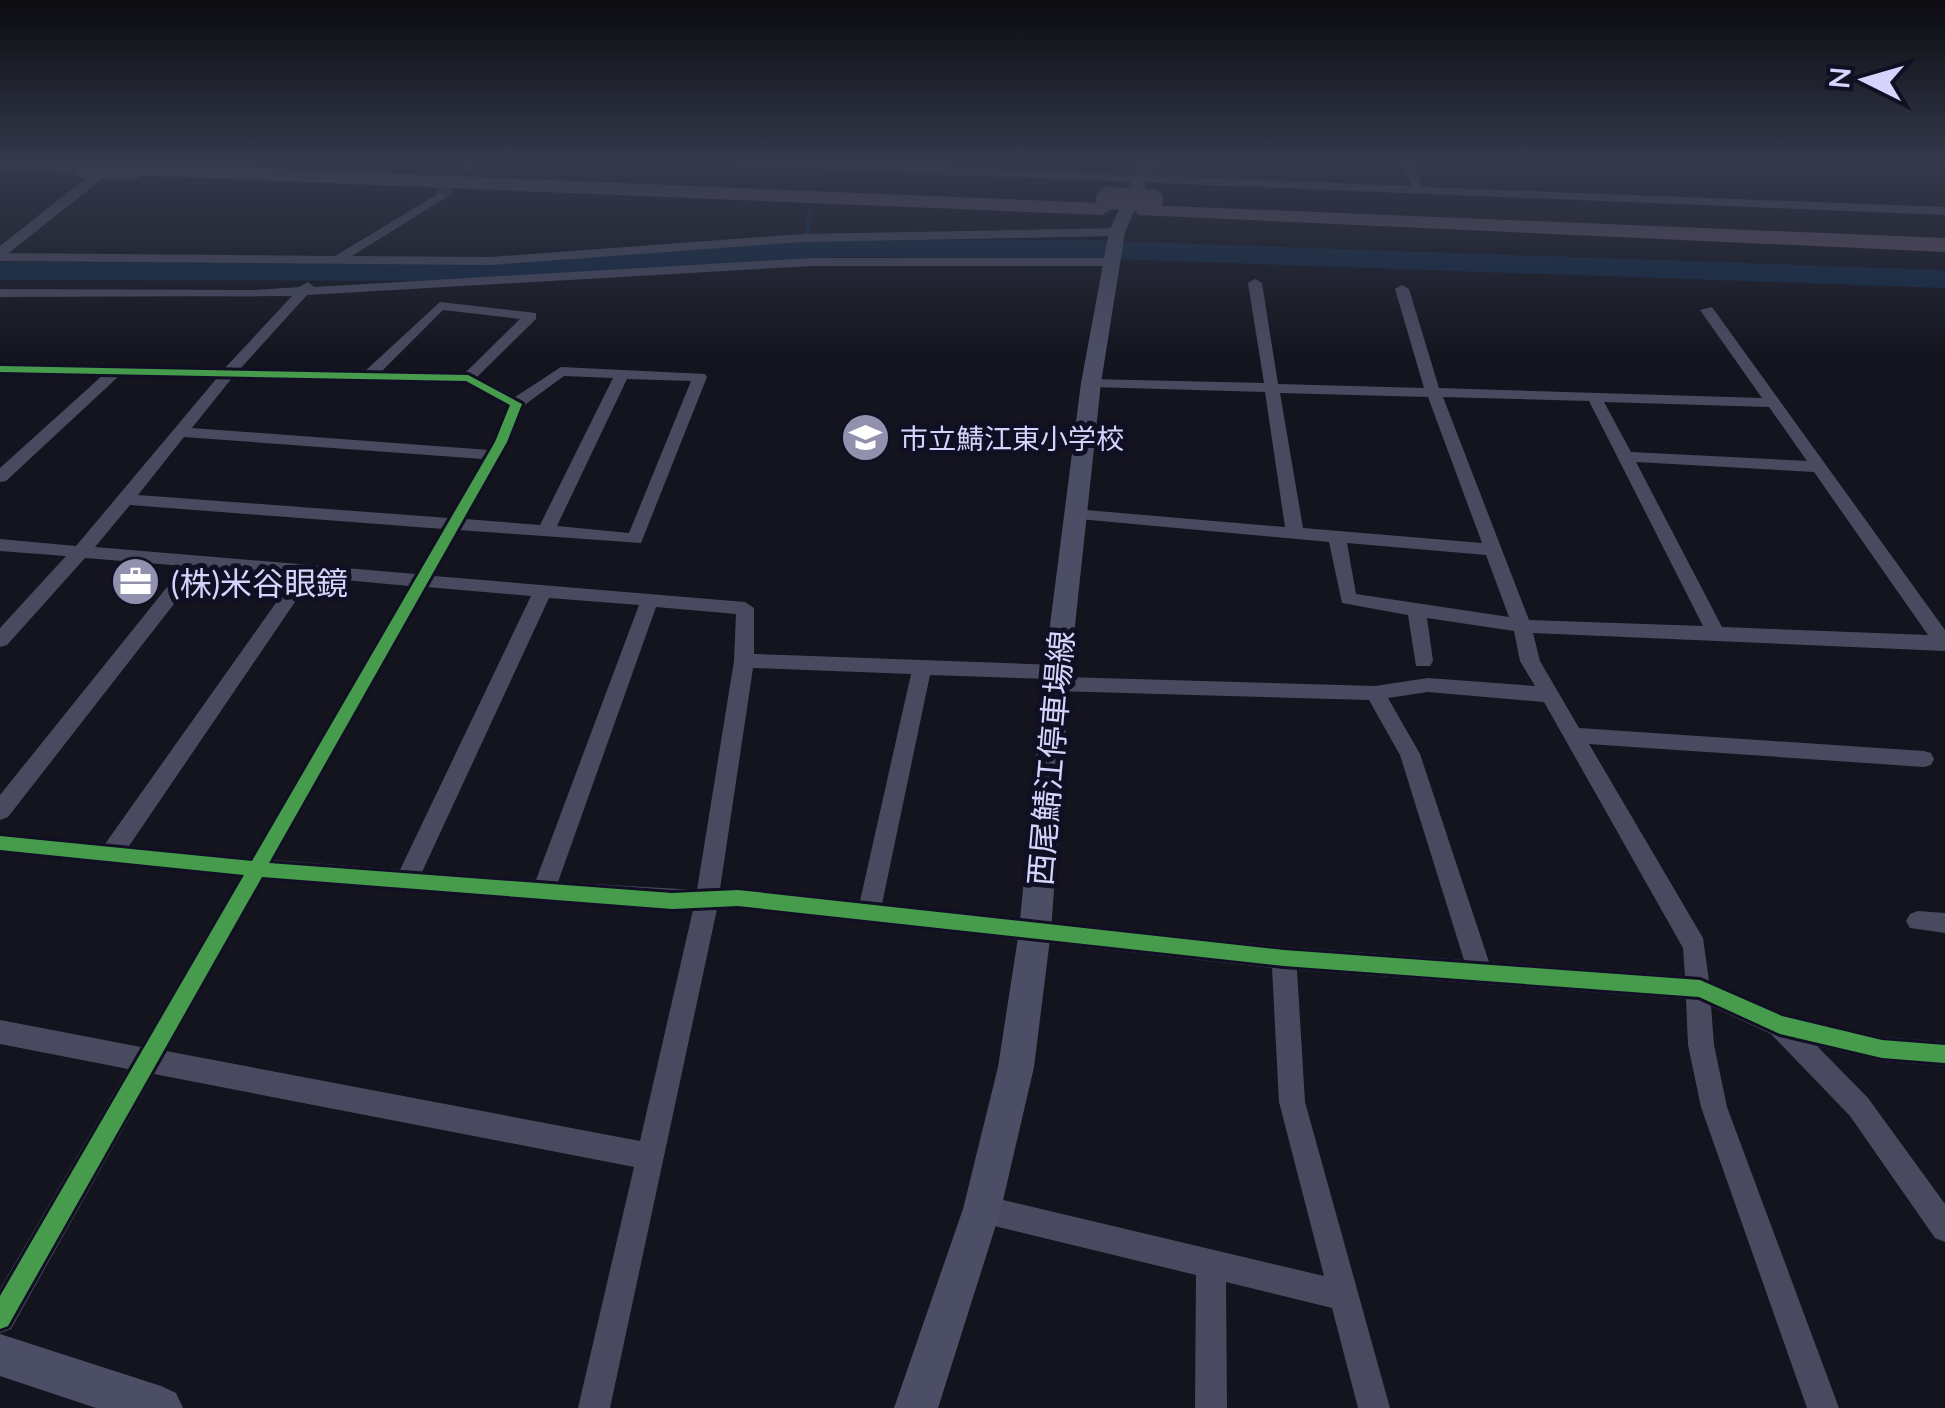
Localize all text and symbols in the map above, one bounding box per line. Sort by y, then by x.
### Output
north arrow [1815,30,1915,130]
text: N [1821,66,1857,90]
school or university icon: 市立鯖江東小学校 [839,412,891,464]
place label: 市立鯖江東小学校 [900,421,1124,455]
office icon: (株)米谷眼鏡 [110,556,162,608]
place label: (株)米谷眼鏡 [171,563,348,602]
street label: 西尾鯖江停車場線 [1019,629,1081,887]

